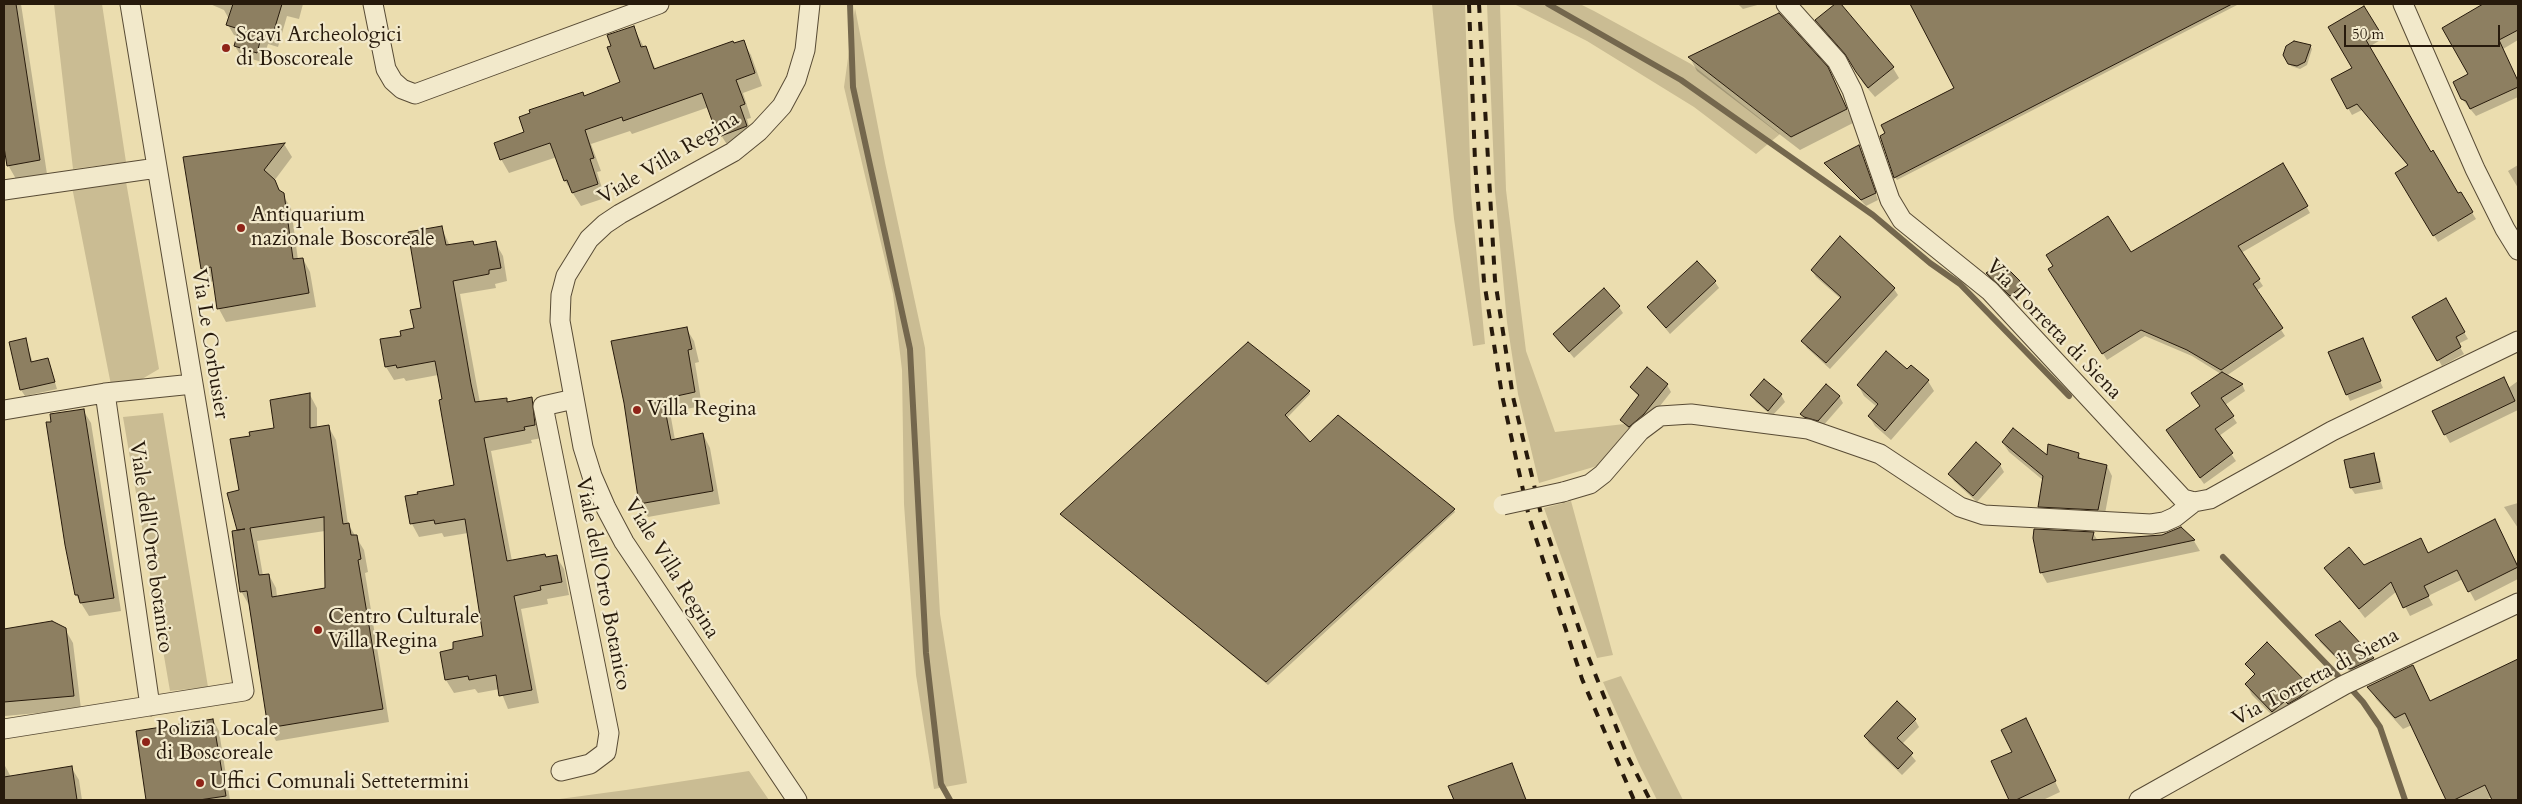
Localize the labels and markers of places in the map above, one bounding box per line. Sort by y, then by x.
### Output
place label: Scavi Archeologici di Boscoreale [236,23,402,73]
marker: Scavi Archeologici di Boscoreale [220,42,232,54]
place label: Antiquarium nazionale Boscoreale [251,203,435,253]
marker: Antiquarium nazionale Boscoreale [235,222,247,234]
place label: Villa Regina [647,397,757,423]
marker: Villa Regina [631,404,643,416]
place label: Centro Culturale Villa Regina [328,605,480,655]
marker: Centro Culturale Villa Regina [312,624,324,636]
place label: Polizia Locale di Boscoreale [156,717,279,767]
marker: Polizia Locale di Boscoreale [140,736,152,748]
place label: Uffici Comunali Settetermini [210,770,469,796]
marker: Uffici Comunali Settetermini [194,777,206,789]

